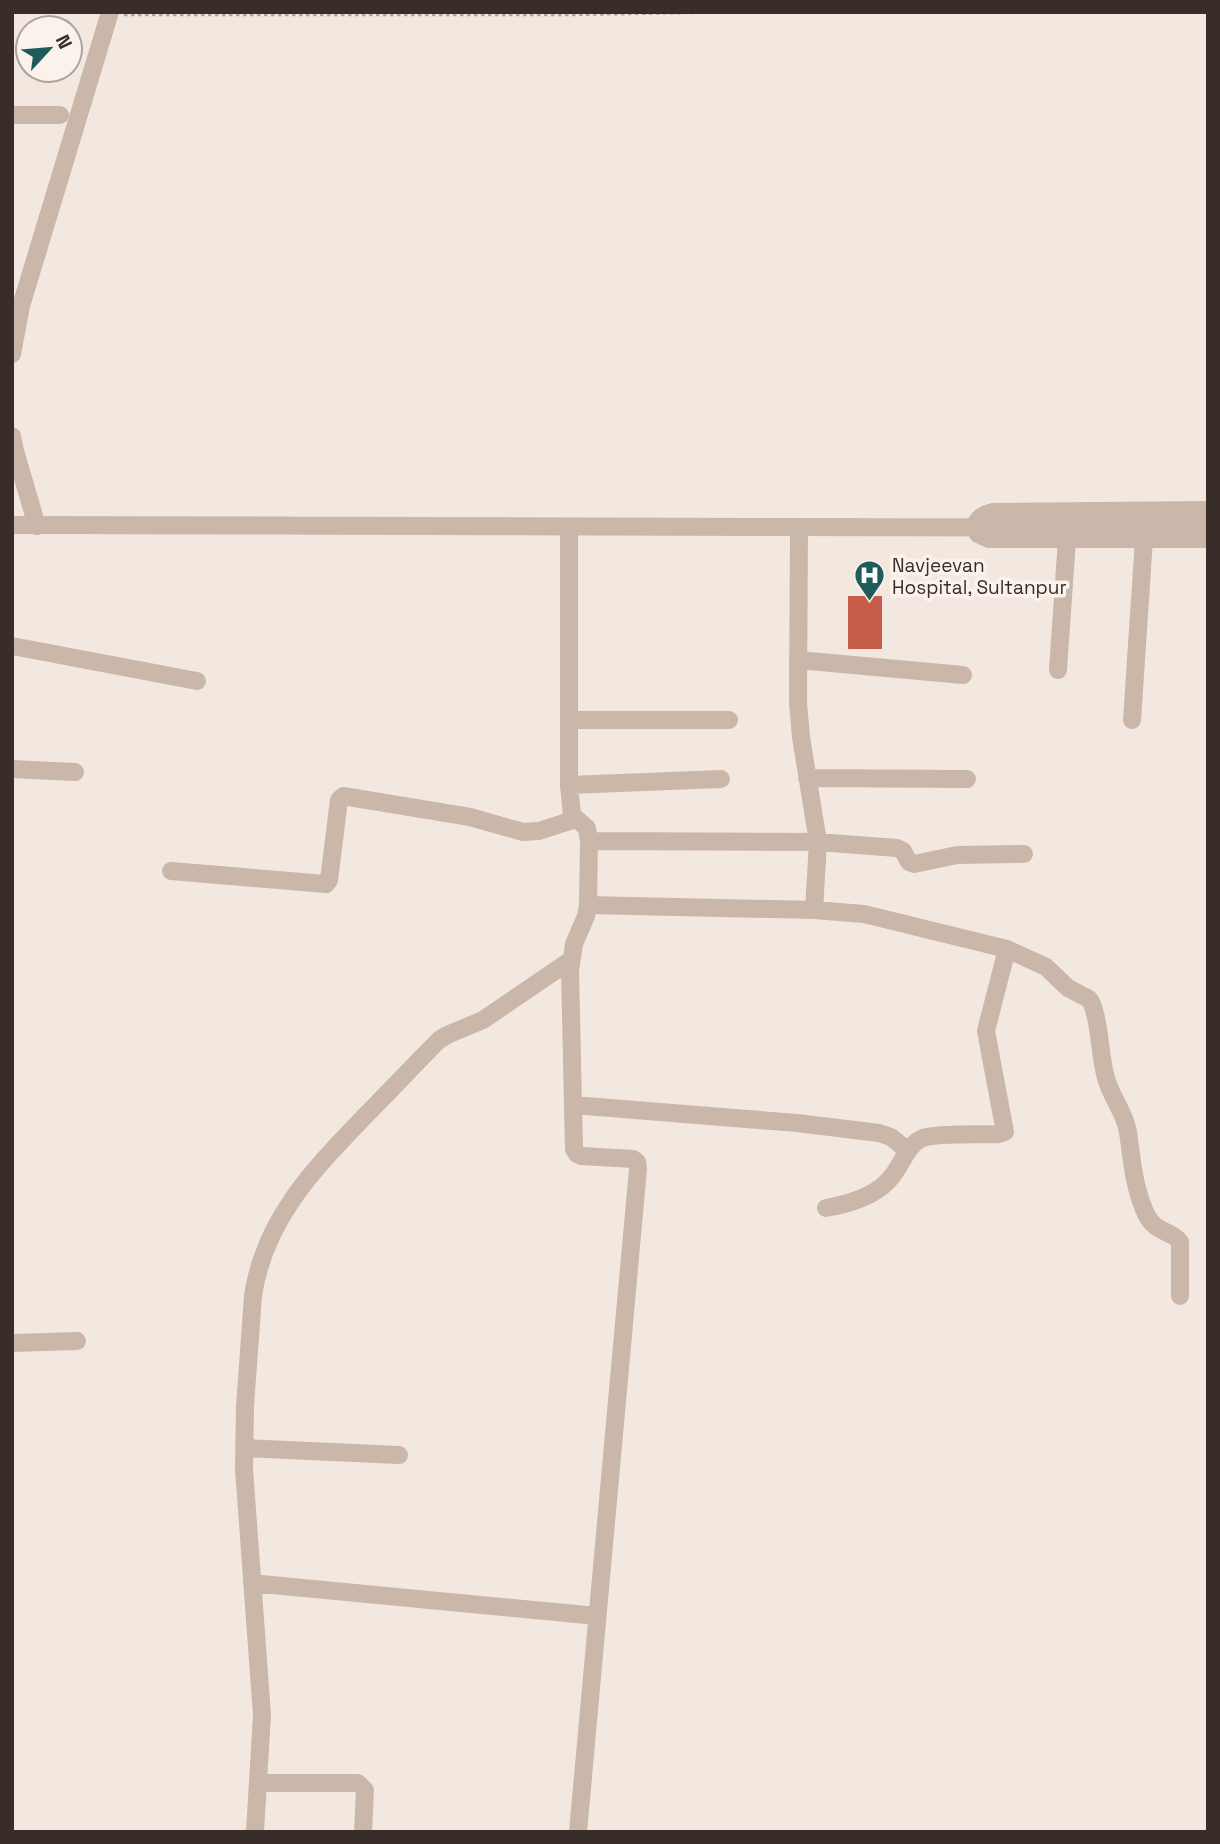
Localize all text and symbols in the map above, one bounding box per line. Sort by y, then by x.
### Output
north arrow [14,14,84,84]
text: N [50,31,78,53]
place label: Navjeevan Hospital, Sultanpur [892,553,1067,600]
hospital icon: Navjeevan Hospital, Sultanpur [852,559,886,603]

